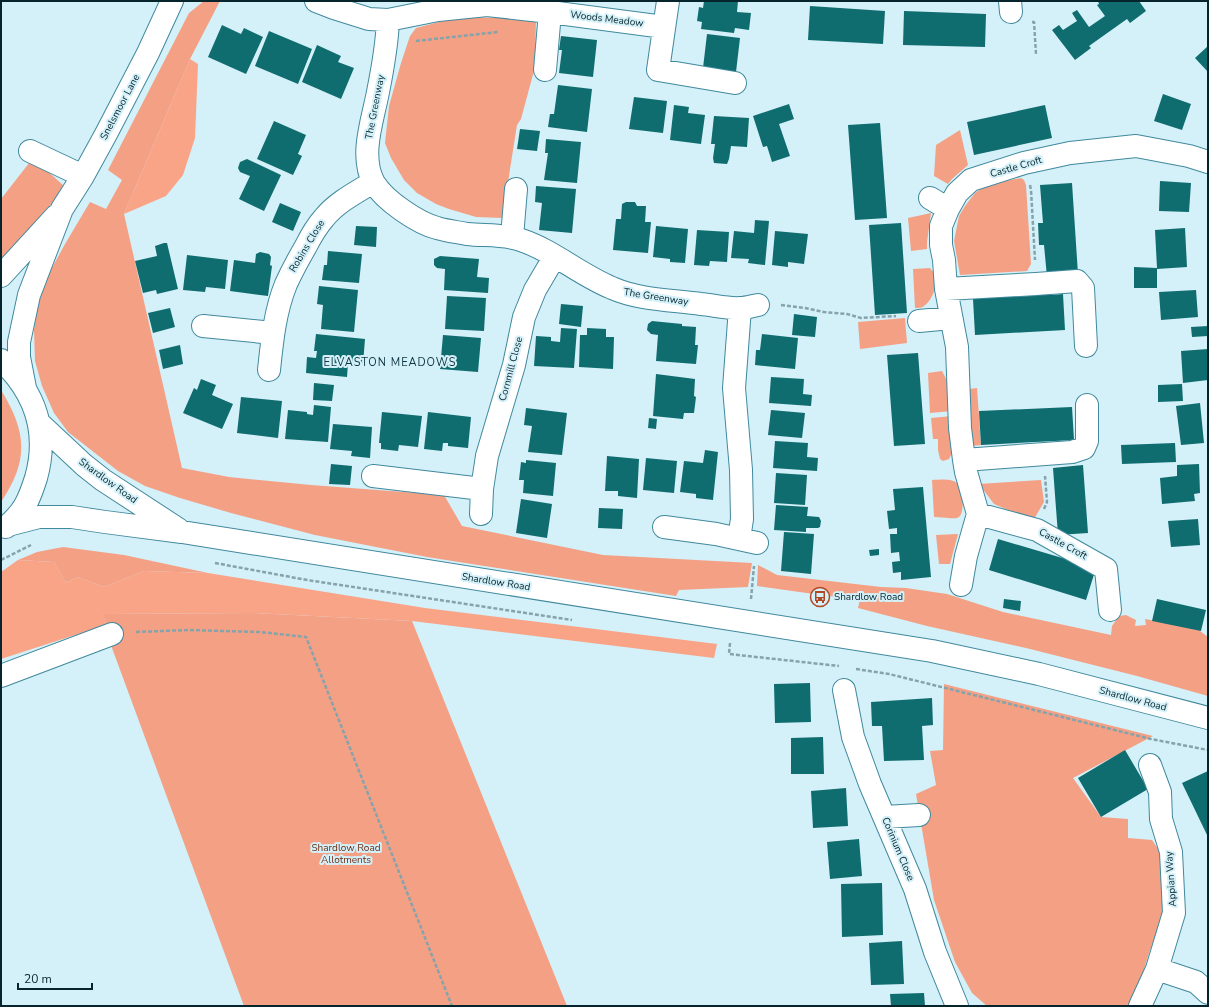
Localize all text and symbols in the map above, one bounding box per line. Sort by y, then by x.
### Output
street label: Woods Meadow [570,8,645,31]
street label: Snelsmoor Lane [97,72,143,142]
street label: The Greenway [362,73,388,140]
street label: Castle Croft [988,153,1044,181]
street label: Robins Close [286,217,328,275]
street label: The Greenway [623,285,690,309]
street label: Cornmill Close [496,335,526,403]
district label: ELVASTON MEADOWS [323,355,457,370]
street label: Shardlow Road [76,455,140,507]
street label: Castle Croft [1036,525,1090,563]
street label: Shardlow Road [461,570,531,594]
bus stop icon: Shardlow Road [809,586,831,608]
place label: Shardlow Road [834,590,903,604]
street label: Shardlow Road [1098,683,1168,715]
street label: Corinium Close [878,815,918,883]
park label: Shardlow Road Allotments [311,841,381,867]
street label: Appian Way [1162,850,1180,907]
scale bar [18,965,92,991]
text: 20 m [24,971,52,987]

